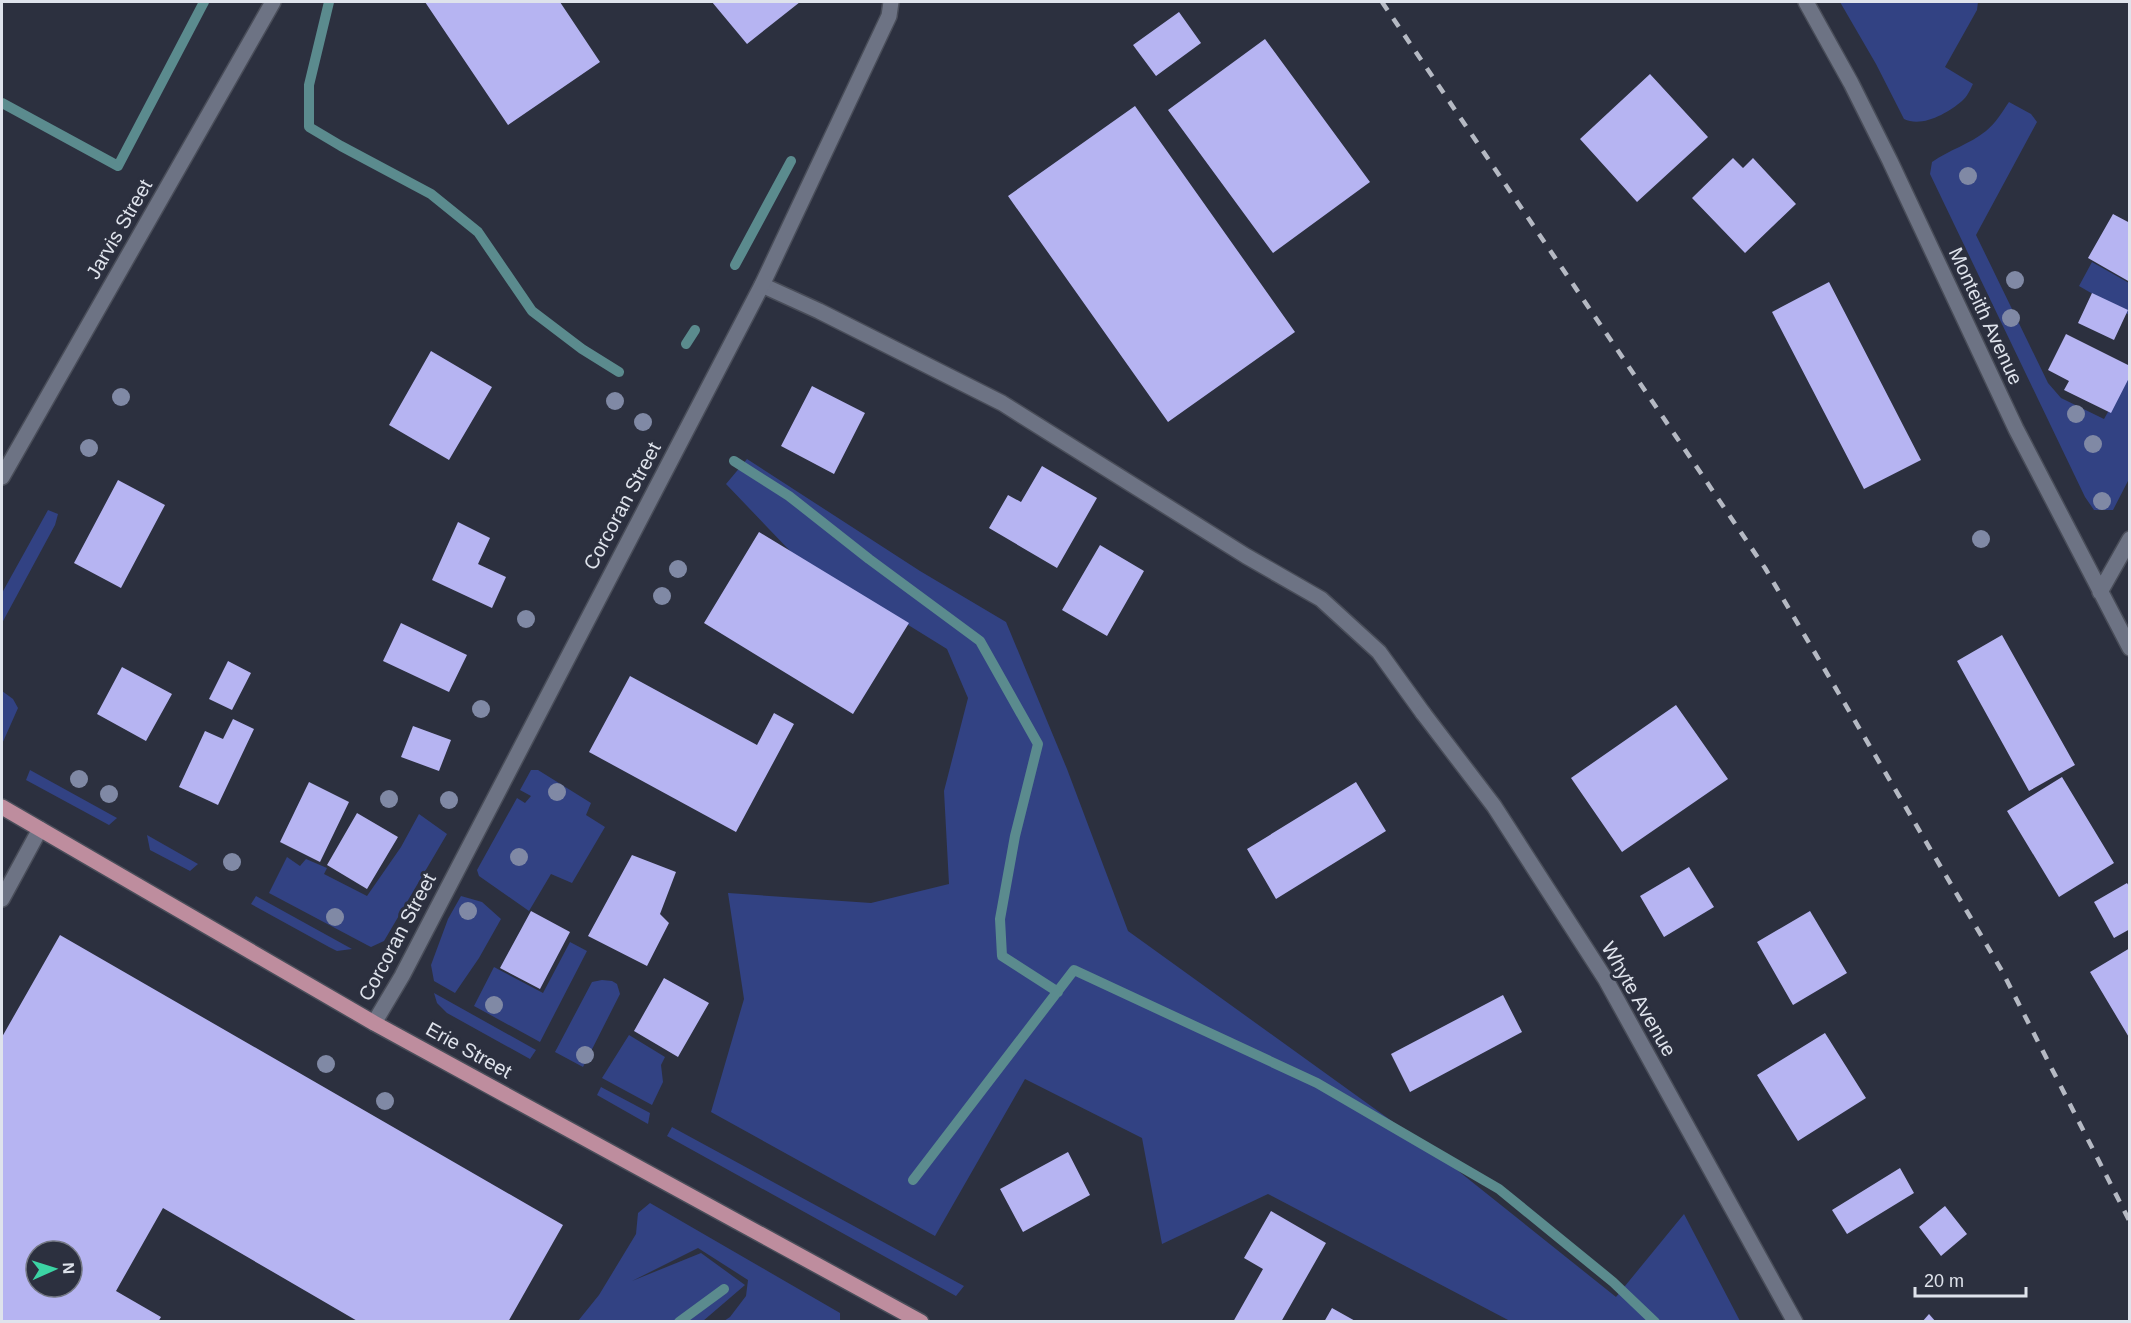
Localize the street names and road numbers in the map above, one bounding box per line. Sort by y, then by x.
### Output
street label: Jarvis Street [82,175,157,283]
street label: Monteith Avenue [1945,244,2027,388]
street label: Corcoran Street [579,438,665,573]
street label: Corcoran Street [354,869,440,1004]
street label: Whyte Avenue [1597,938,1681,1060]
street label: Erie Street [422,1017,516,1083]

